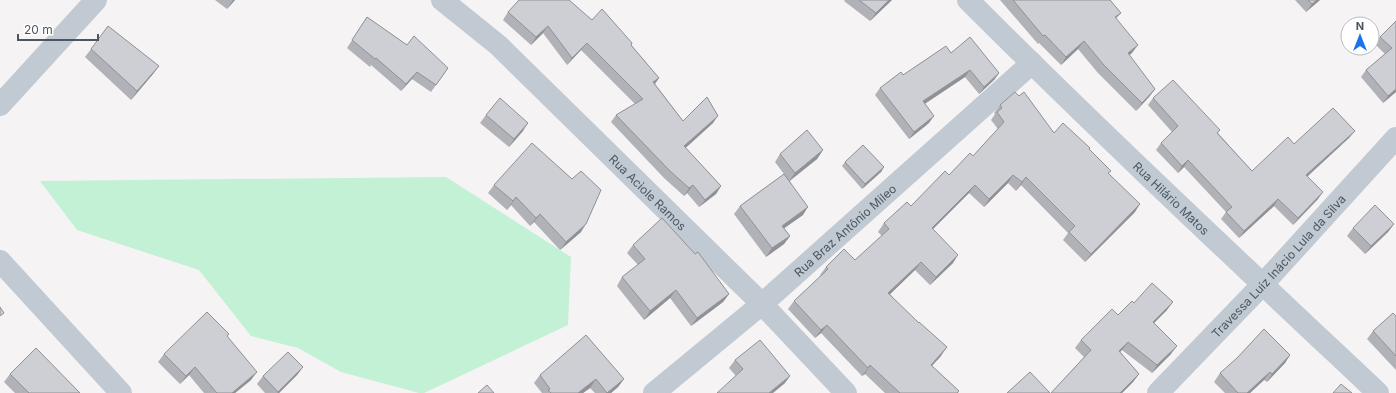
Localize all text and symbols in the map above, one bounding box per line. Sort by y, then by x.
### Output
scale bar [18,16,98,42]
north arrow [1340,16,1380,56]
text: N [1356,19,1364,33]
text: 20 m [24,22,53,37]
street label: Rua Aciole Ramos [606,151,690,233]
street label: Rua Hilário Matos [1130,158,1213,238]
street label: Rua Braz Antônio Mileo [791,181,899,280]
street label: Travessa Luiz Inácio Lula da Silva [1208,191,1349,341]

